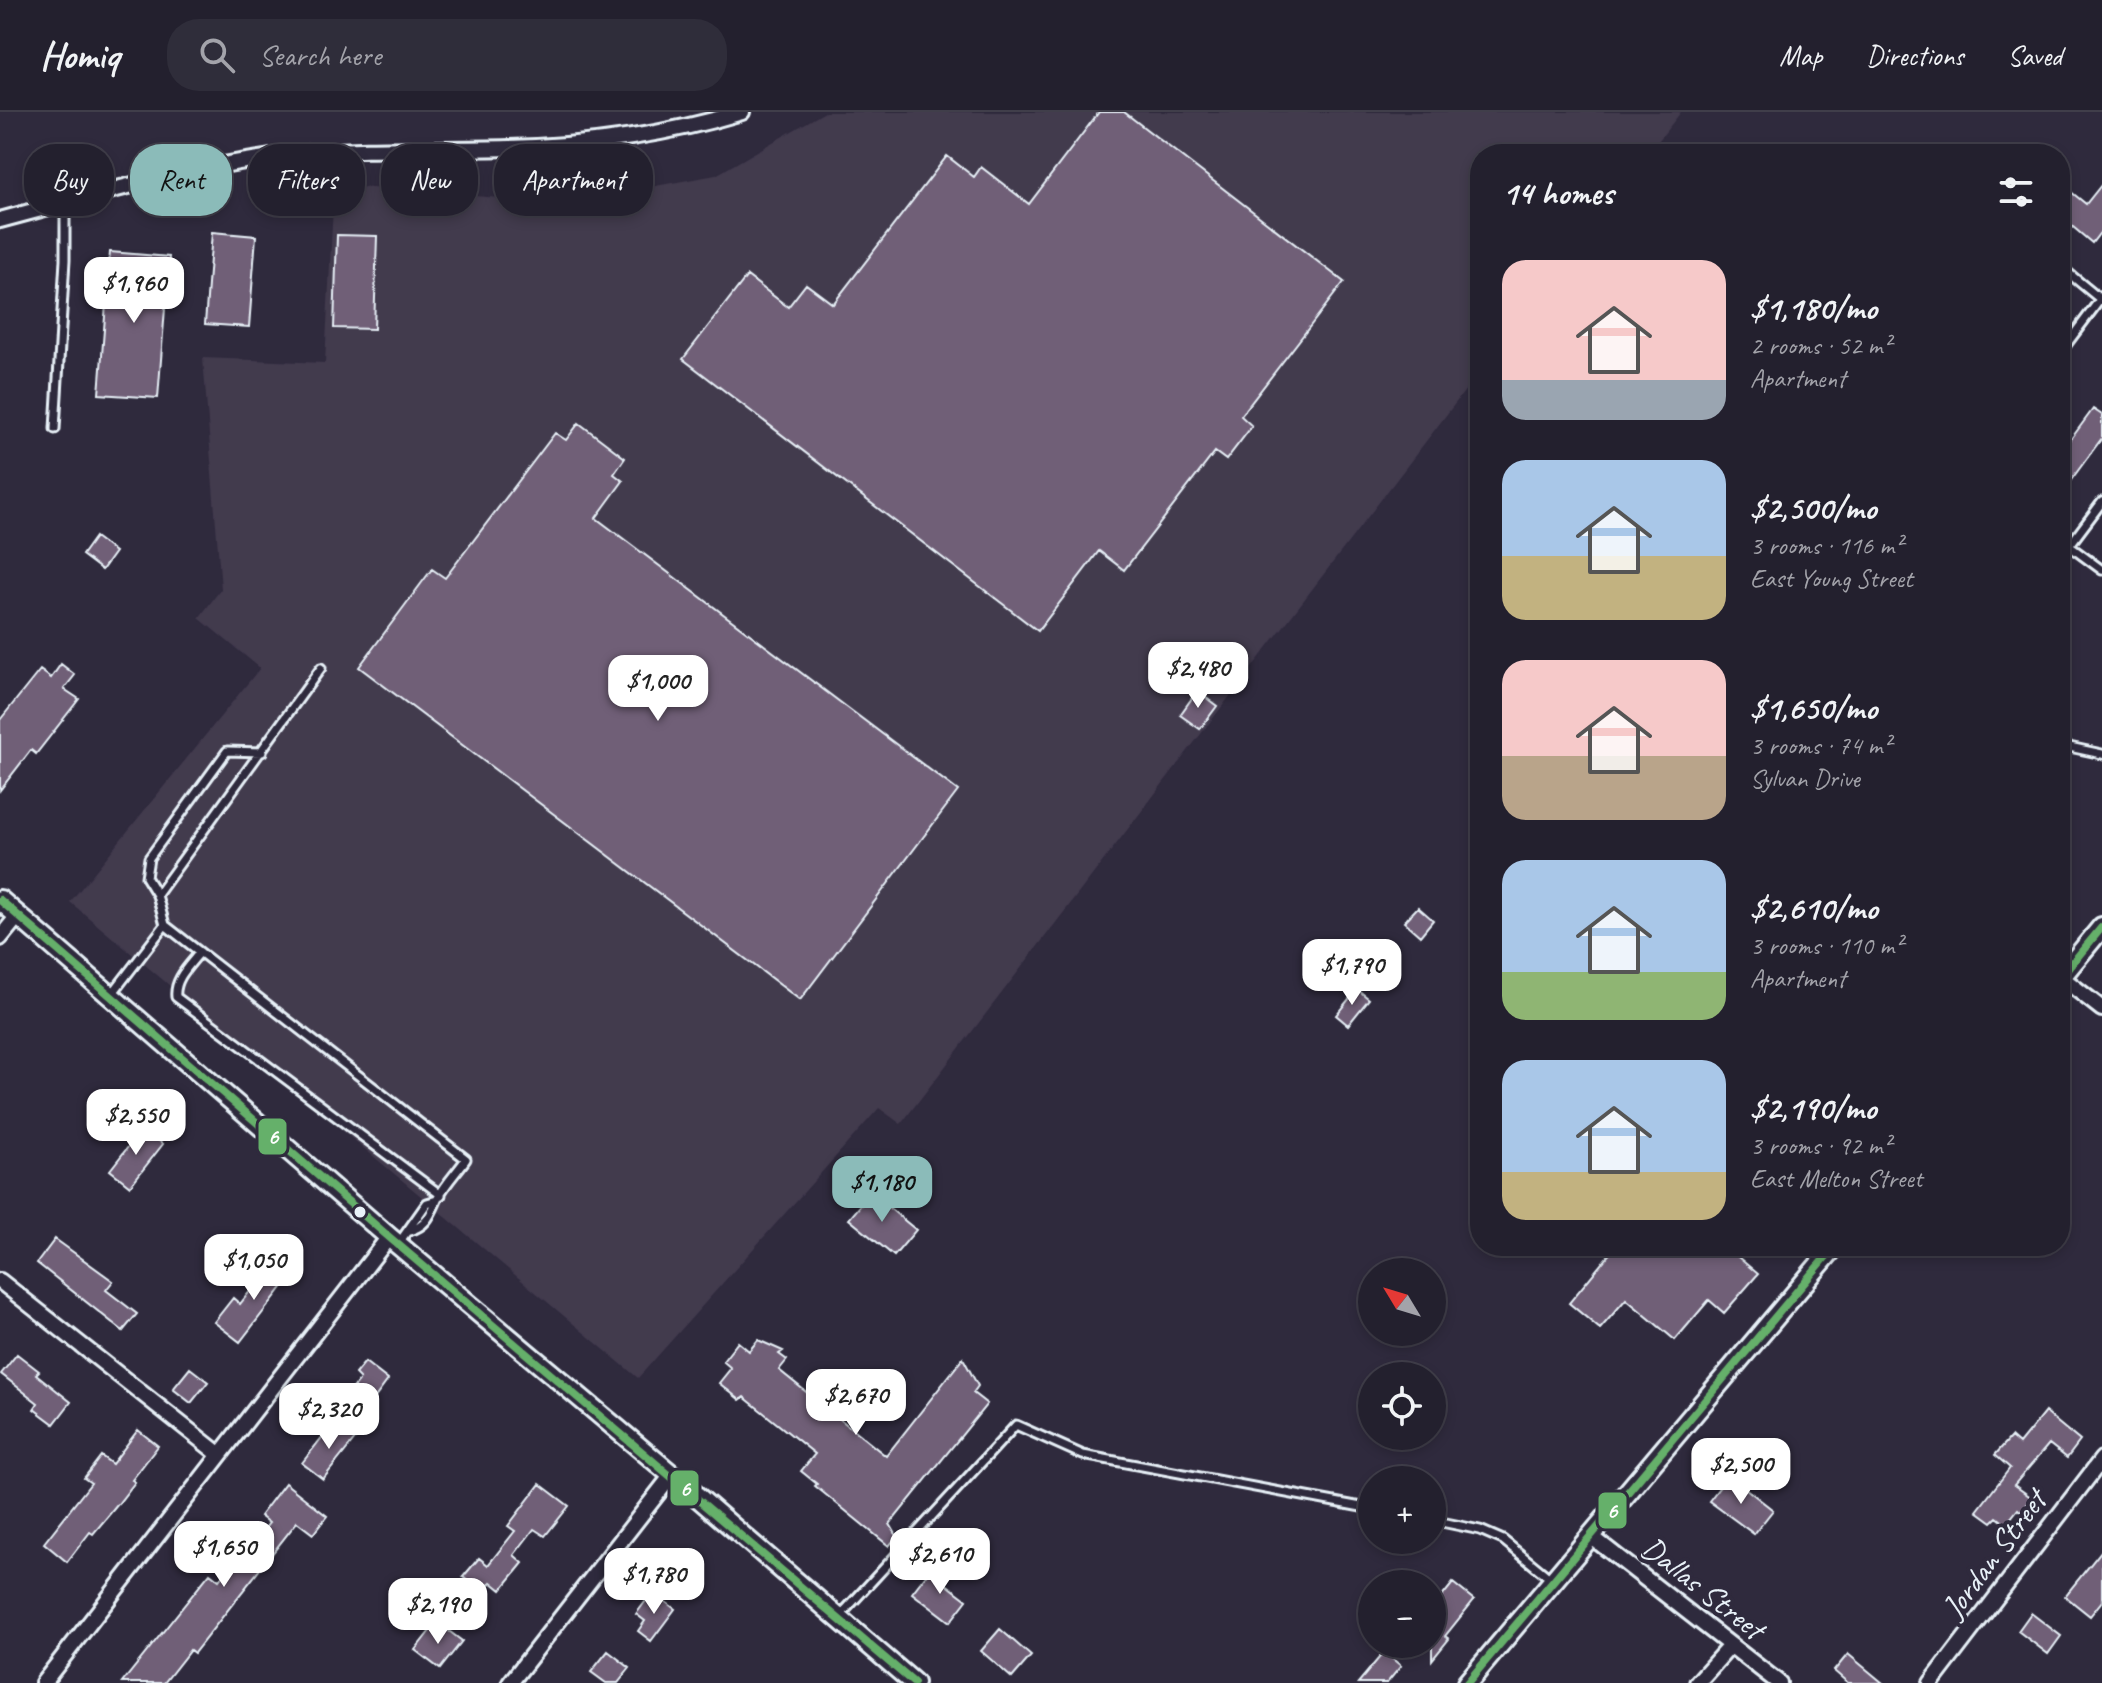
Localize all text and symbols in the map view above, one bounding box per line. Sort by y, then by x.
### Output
search box [167,19,727,91]
text: Homiq [40,32,119,79]
icon: search [195,33,239,77]
text: Search here [259,36,381,74]
text: Map [1779,38,1822,73]
text: Directions [1866,38,1964,73]
text: Saved [2008,38,2062,73]
chip: Buy [24,144,114,216]
chip: Rent [130,144,232,216]
chip: Filters [248,144,365,216]
chip: New [381,144,478,216]
chip: Apartment [494,144,653,216]
icon: filters [1994,170,2038,214]
text: 14 homes [1502,171,1613,214]
pin: $1,960 [69,257,199,325]
text: $1,960 [102,266,166,299]
text: $1,180/mo [1750,286,1877,329]
icon: home [1566,292,1662,388]
text: 2 rooms · 52 m² [1750,329,1891,362]
text: Apartment [1750,362,1846,395]
text: $2,500/mo [1750,486,1876,529]
icon: home [1566,492,1662,588]
text: 3 rooms · 116 m² [1750,529,1902,562]
text: East Young Street [1750,562,1913,595]
pin: $2,480 [1133,642,1263,710]
text: $2,480 [1166,651,1230,684]
pin: $1,000 [593,655,723,723]
text: $1,000 [626,664,690,697]
text: $1,650/mo [1750,686,1877,729]
icon: home [1566,692,1662,788]
text: 3 rooms · 74 m² [1750,729,1891,762]
text: Sylvan Drive [1750,762,1860,795]
text: $2,610/mo [1750,886,1878,929]
icon: home [1566,892,1662,988]
text: 3 rooms · 110 m² [1750,929,1902,962]
pin: $1,790 [1287,939,1417,1007]
text: $1,790 [1320,948,1384,981]
text: Apartment [1750,962,1846,995]
text: $2,190/mo [1750,1086,1876,1129]
pin: $2,550 [71,1089,201,1157]
icon: home [1566,1092,1662,1188]
text: $2,550 [105,1098,167,1131]
line badge: 6 [257,1117,288,1156]
text: 6 [268,1123,280,1151]
text: 3 rooms · 92 m² [1750,1129,1891,1162]
pin: $1,180 [817,1156,947,1224]
text: East Melton Street [1750,1162,1922,1195]
text: $1,180 [850,1165,914,1198]
unlabelled marker [352,1204,368,1220]
pin: $1,050 [189,1234,319,1302]
text: $1,050 [222,1243,286,1276]
north arrow [1358,1258,1446,1346]
map controls [1358,1258,1446,1658]
button: locate [1358,1362,1446,1450]
pin: $2,670 [791,1369,921,1437]
text: $2,670 [824,1378,888,1411]
pin: $2,320 [264,1383,394,1451]
text: $2,320 [297,1392,361,1425]
pin: $2,500 [1676,1438,1806,1506]
text: $2,500 [1709,1447,1773,1480]
button: + [1358,1466,1446,1554]
line badge: 6 [669,1469,700,1507]
text: 6 [680,1475,692,1503]
street label: Jordan Street [1931,1478,2058,1628]
line badge: 6 [1597,1491,1628,1530]
text: 6 [1607,1497,1619,1525]
pin: $1,650 [159,1521,289,1589]
street label: Dallas Street [1633,1527,1776,1651]
pin: $2,610 [875,1528,1005,1596]
text: $1,650 [192,1530,256,1563]
text: $2,610 [908,1537,972,1570]
pin: $1,780 [589,1548,719,1616]
text: $1,780 [622,1557,686,1590]
button: − [1358,1570,1446,1658]
pin: $2,190 [373,1578,503,1646]
text: $2,190 [406,1587,470,1620]

